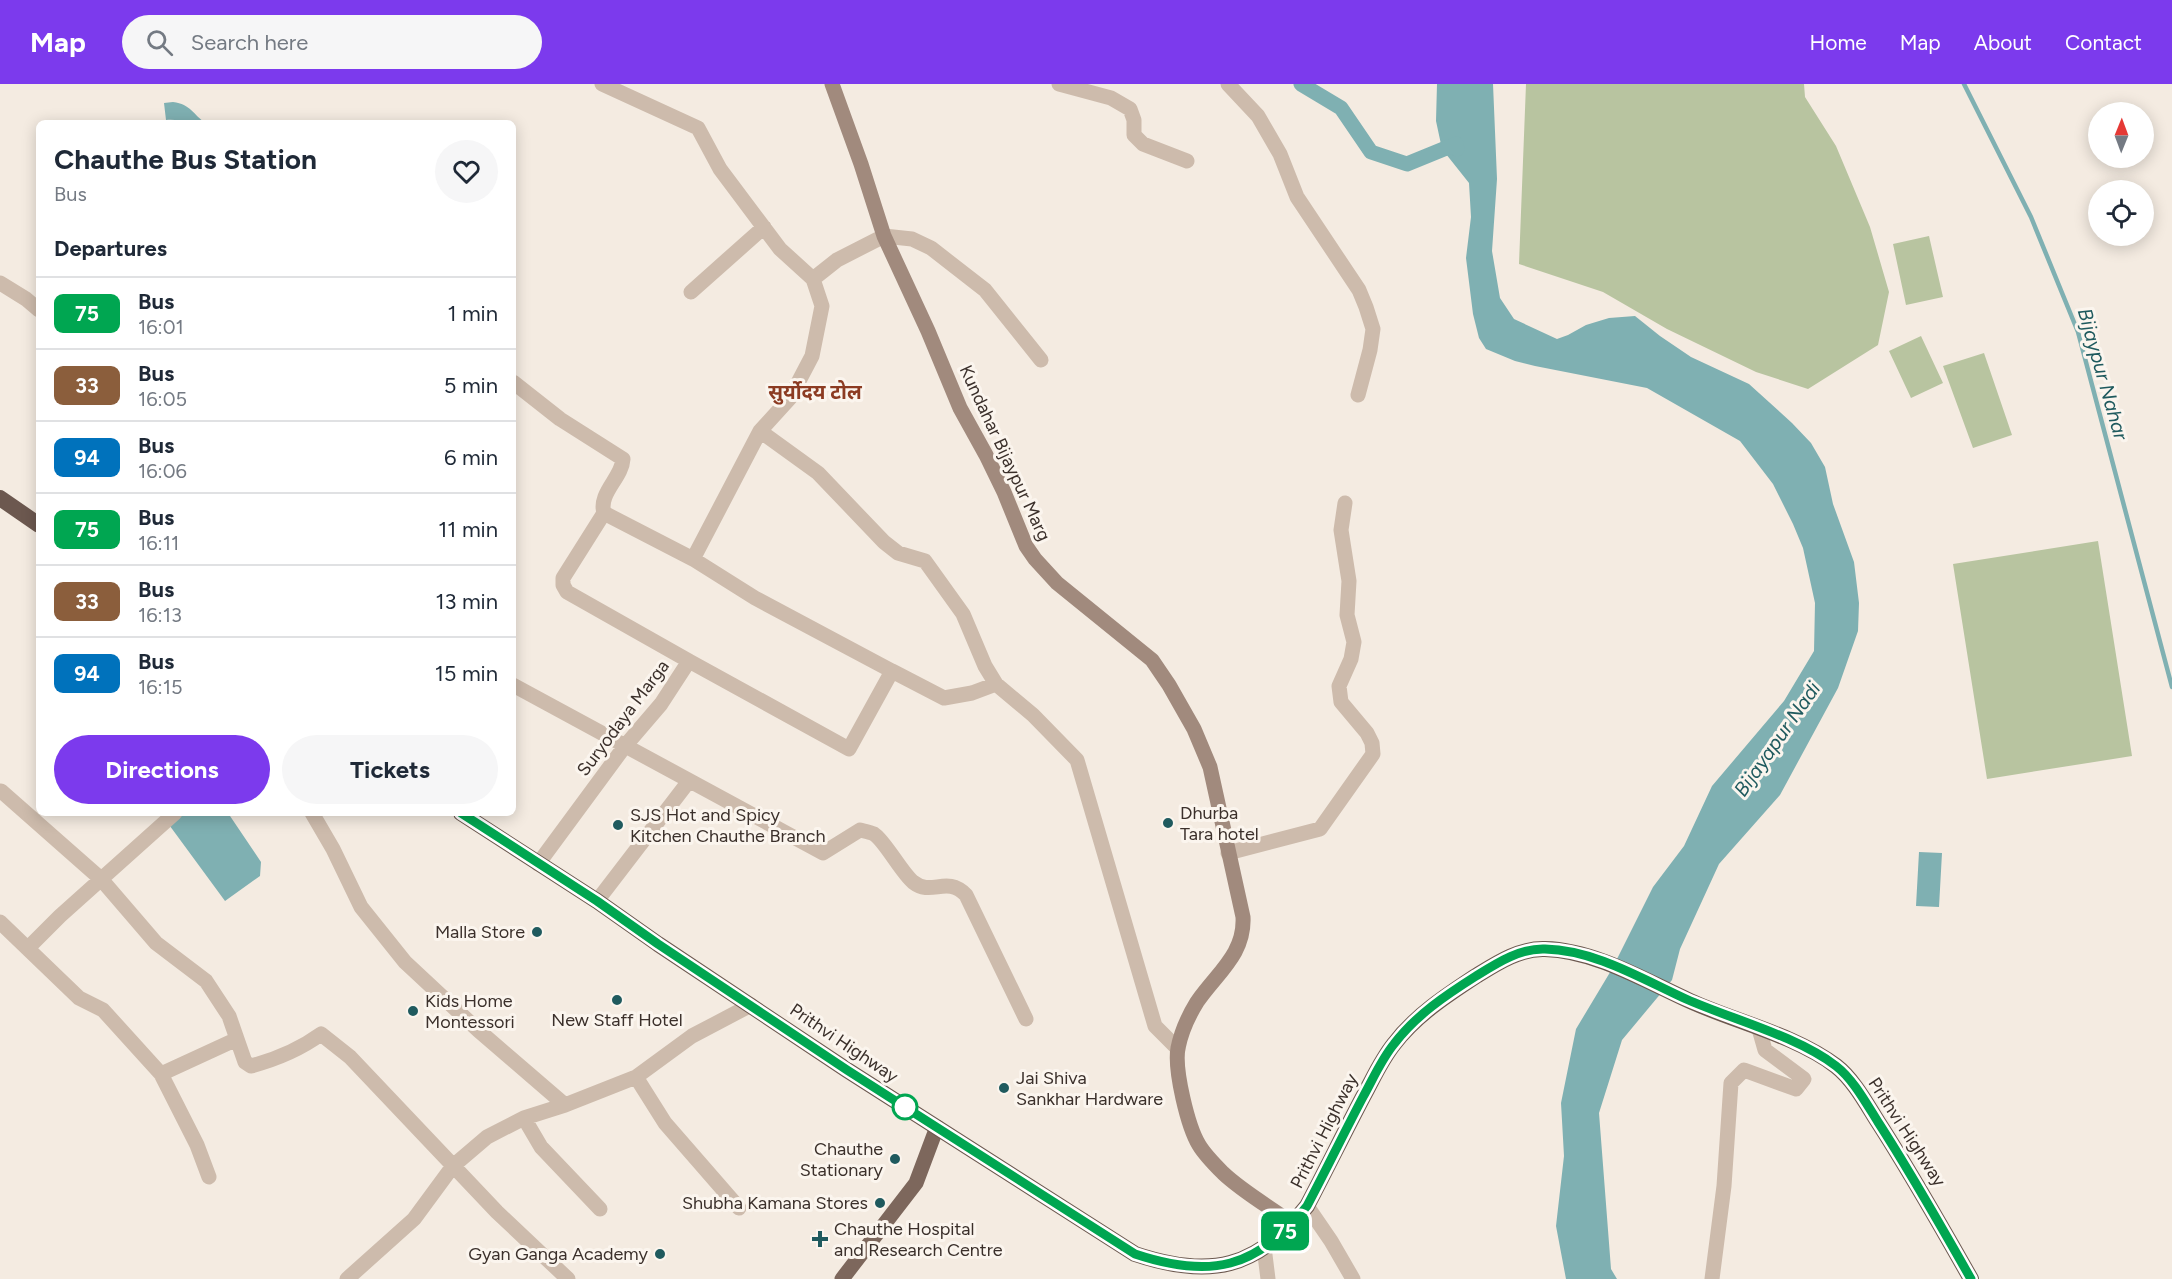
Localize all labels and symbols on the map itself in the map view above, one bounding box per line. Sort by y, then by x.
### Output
north arrow [2088,102,2154,168]
water label: Bijaypur Nahar [2073,305,2134,444]
street label: Kundahar Bijaypur Marg [955,362,1055,544]
district label: सुर्योदय टोल [768,380,863,405]
street label: Suryodaya Marga [572,656,674,780]
water label: Bijayapur Nadi [1729,677,1825,801]
place label: Dhurba Tara hotel [1180,802,1259,845]
place label: SJS Hot and Spicy Kitchen Chauthe Branch [630,804,825,847]
marker: Dhurba Tara hotel [1161,816,1175,830]
marker: SJS Hot and Spicy Kitchen Chauthe Branch [611,818,625,832]
place label: Malla Store [435,921,525,943]
marker: Malla Store [530,925,544,939]
place label: Kids Home Montessori [425,990,515,1033]
marker: New Staff Hotel [610,993,624,1007]
street label: Prithvi Highway [786,999,903,1088]
marker: Kids Home Montessori [406,1004,420,1018]
place label: New Staff Hotel [551,1009,683,1031]
place label: Jai Shiva Sankhar Hardware [1016,1067,1163,1110]
street label: Prithvi Highway [1286,1069,1363,1192]
street label: Prithvi Highway [1863,1073,1951,1191]
marker: Jai Shiva Sankhar Hardware [997,1081,1011,1095]
unlabelled marker [892,1094,918,1120]
place label: Chauthe Stationary [800,1138,884,1181]
marker: Chauthe Stationary [888,1152,902,1166]
place label: Shubha Kamana Stores [682,1192,868,1214]
marker: Shubha Kamana Stores [873,1196,887,1210]
line badge: 75 [1258,1212,1312,1250]
place label: Chauthe Hospital and Research Centre [834,1218,1003,1261]
marker: Chauthe Hospital and Research Centre [811,1230,829,1248]
place label: Gyan Ganga Academy [468,1243,649,1265]
marker: Gyan Ganga Academy [653,1247,667,1261]

